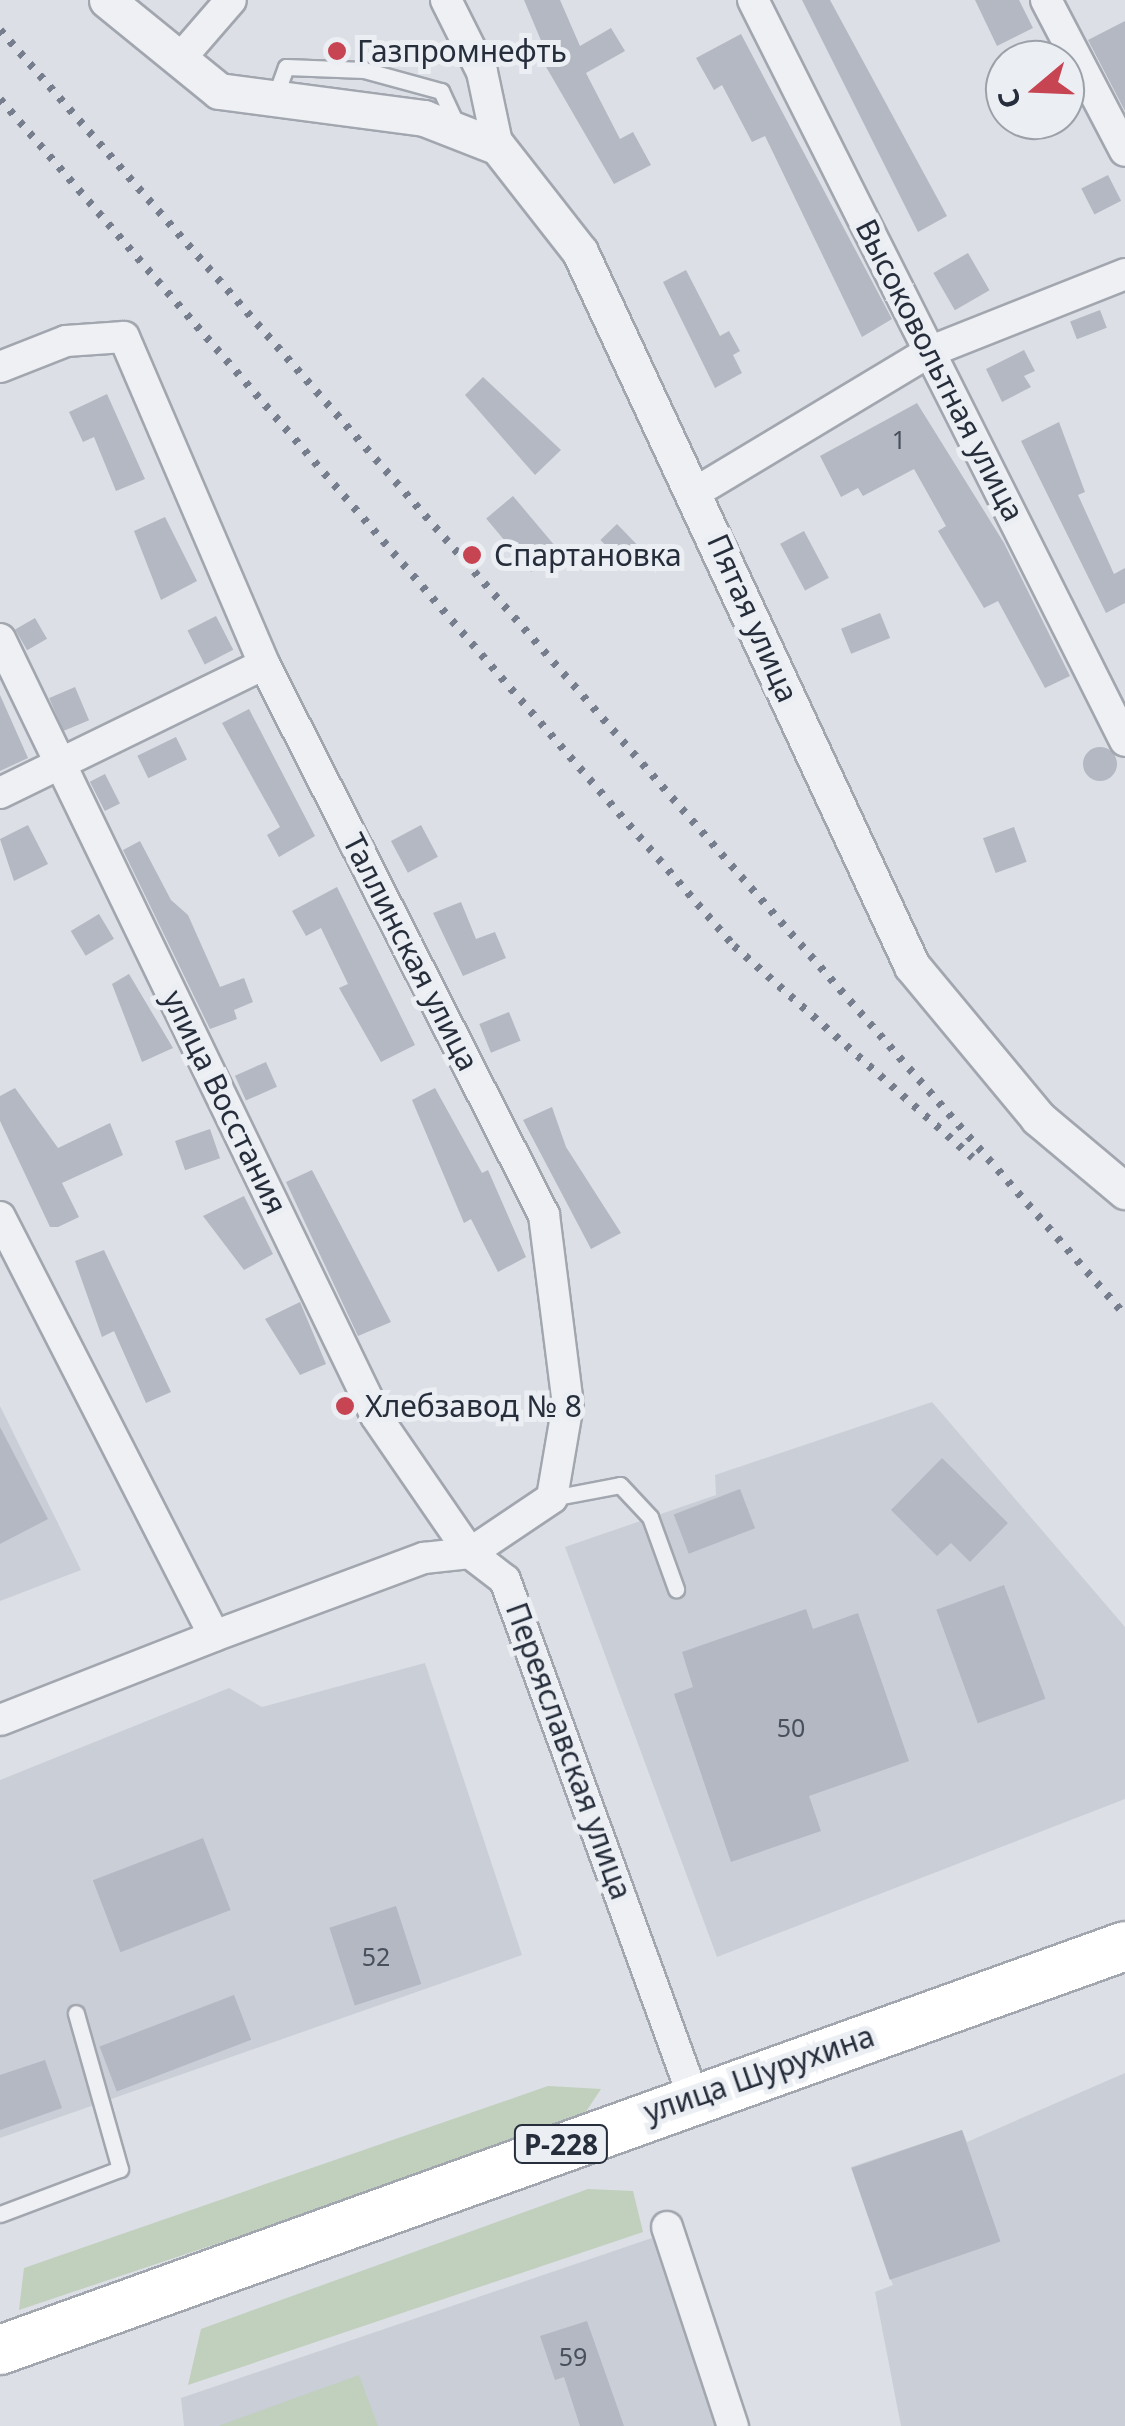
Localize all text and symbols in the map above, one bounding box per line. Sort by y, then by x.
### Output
place label: Газпромнефть [357,33,567,69]
marker: Газпромнефть [326,40,348,62]
north arrow [985,40,1085,140]
text: С [988,84,1029,114]
street label: Высоковольтная улица [848,213,1032,527]
house number: 1 [892,424,906,454]
street label: Пятая улица [700,528,806,708]
place label: Спартановка [494,537,682,573]
marker: Спартановка [459,542,485,568]
street label: Таллинская улица [336,827,486,1077]
street label: улица Восстания [155,984,295,1220]
place label: Хлебзавод № 8 [365,1388,582,1424]
marker: Хлебзавод № 8 [334,1395,356,1417]
street label: Переяславская улица [499,1598,639,1904]
house number: 50 [777,1712,805,1742]
house number: 52 [362,1941,390,1971]
street label: улица Шурухина [639,2018,879,2130]
road number: Р-228 [514,2121,608,2167]
house number: 59 [559,2341,587,2371]

